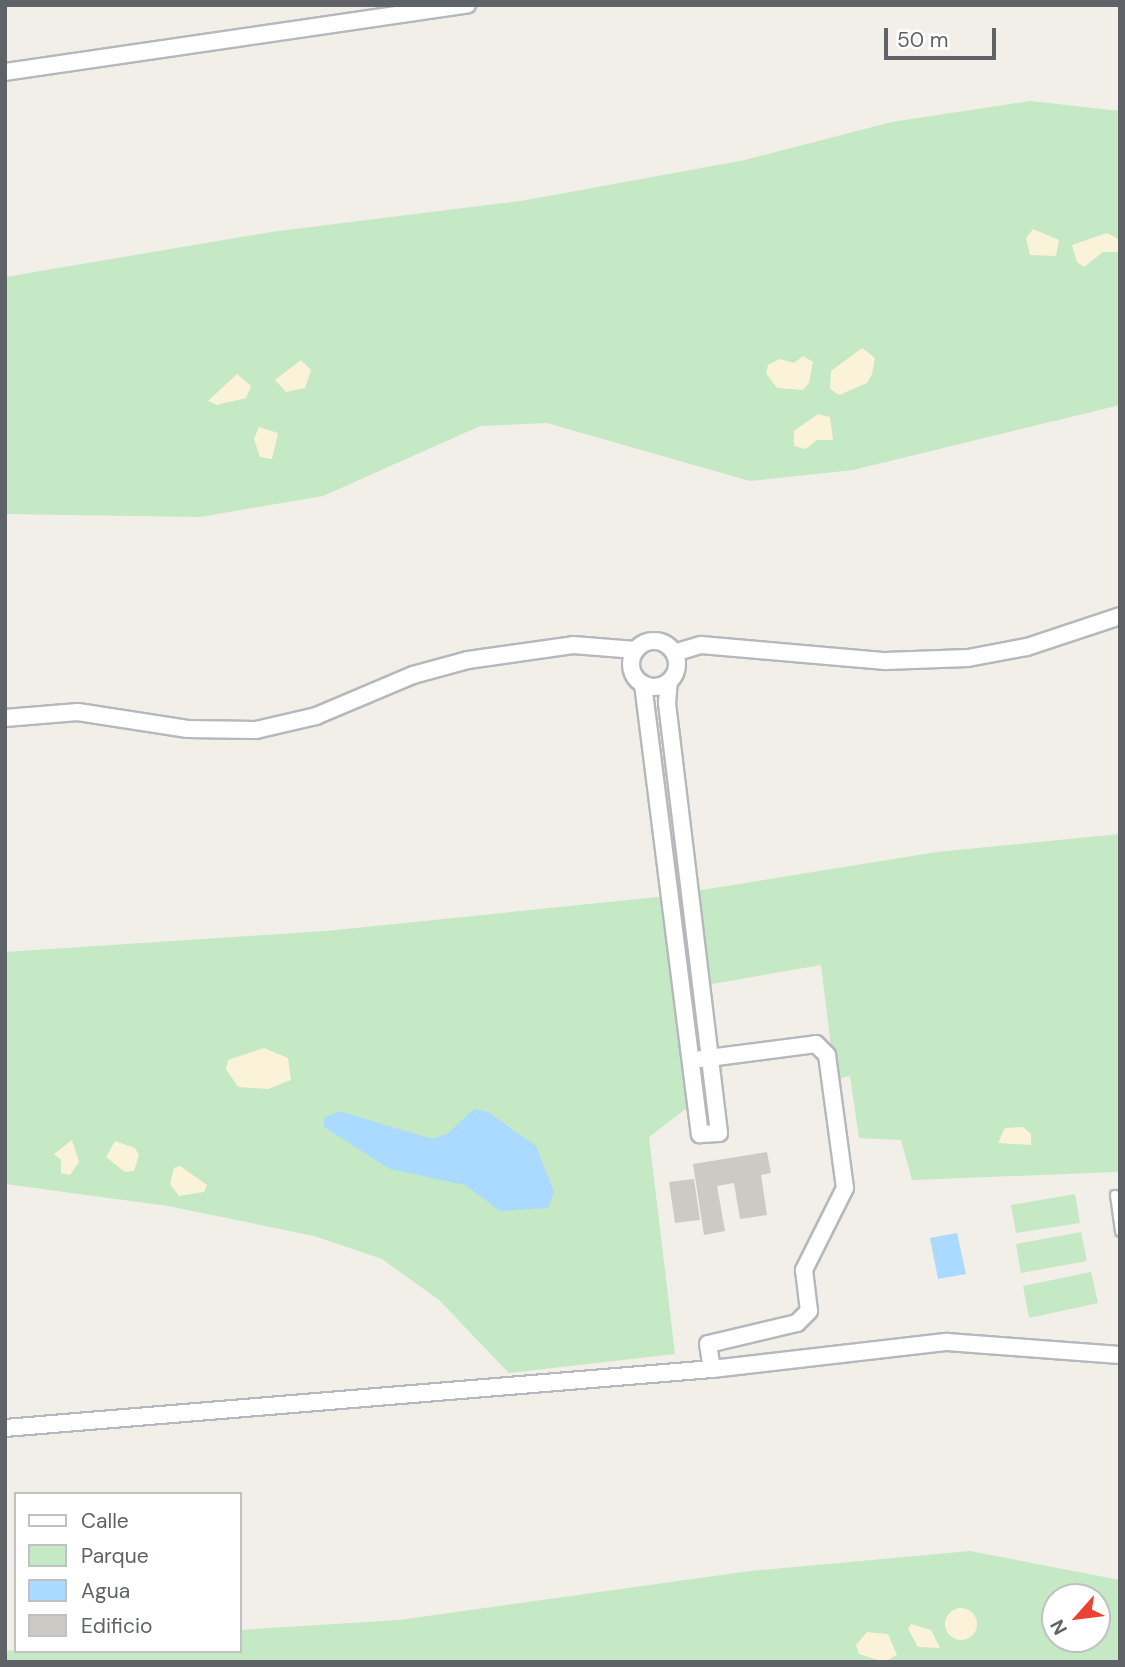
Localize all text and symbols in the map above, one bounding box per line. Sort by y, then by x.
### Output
scale bar [887,14,999,58]
text: 50 m [897,26,948,54]
legend [14,1492,242,1653]
text: Calle [81,1507,129,1535]
text: Parque [81,1542,149,1570]
text: Agua [81,1577,130,1605]
north arrow [1041,1583,1111,1653]
text: Edificio [81,1612,152,1640]
text: N [1044,1615,1073,1639]

